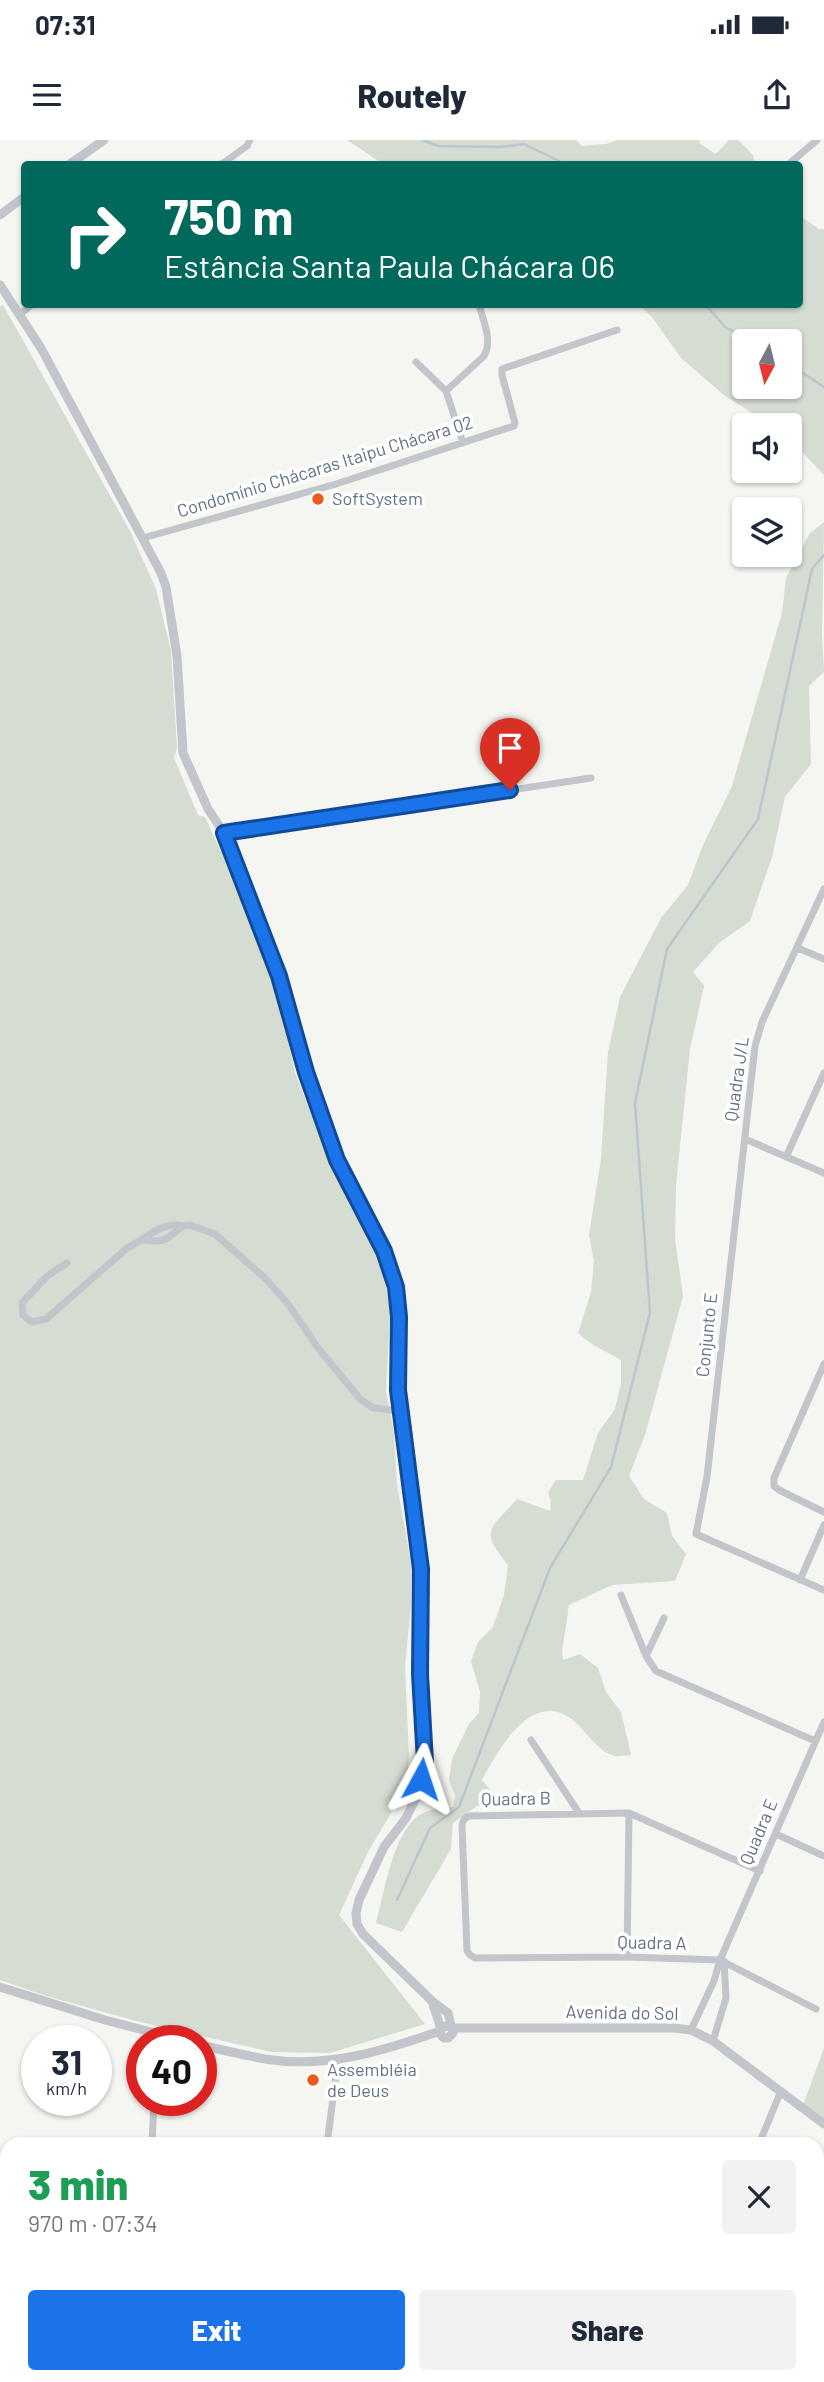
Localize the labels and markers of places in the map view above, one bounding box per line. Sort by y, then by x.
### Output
place label: SoftSystem [332,487,423,509]
marker: SoftSystem [310,491,326,507]
pin [480,718,540,790]
place label: Assembléia de Deus [327,2058,417,2101]
marker: Assembléia de Deus [305,2072,321,2088]

